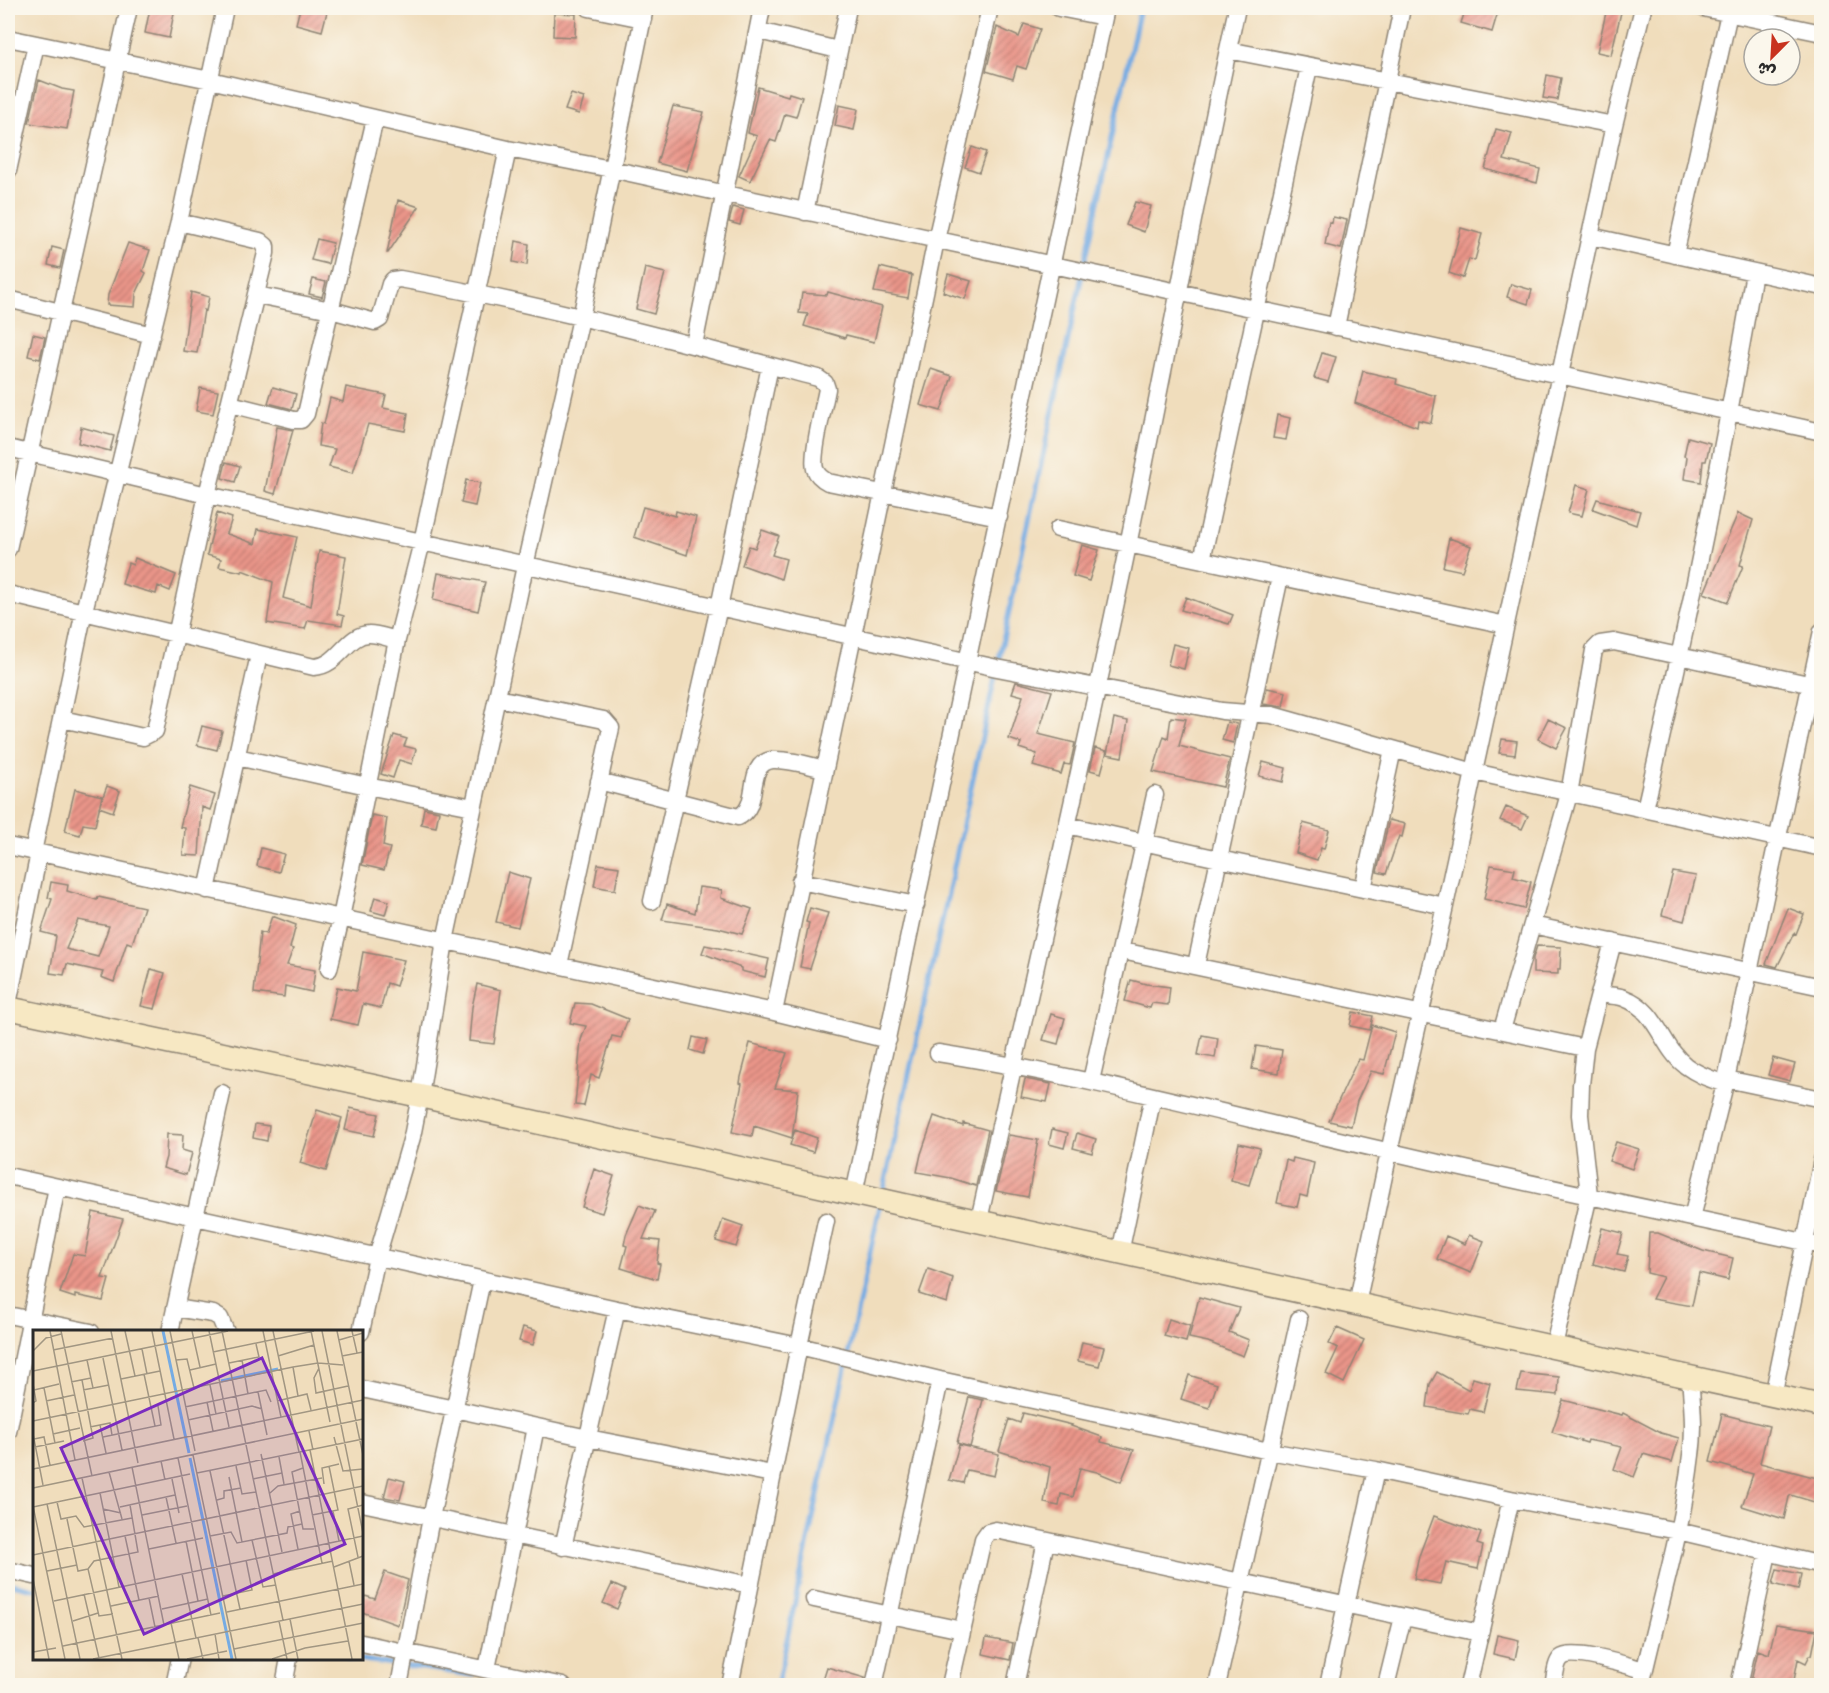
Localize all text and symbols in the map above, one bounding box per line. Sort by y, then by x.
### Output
north arrow [1742,27,1802,87]
text: ش [1754,58,1778,83]
inset map [33,1330,363,1660]

